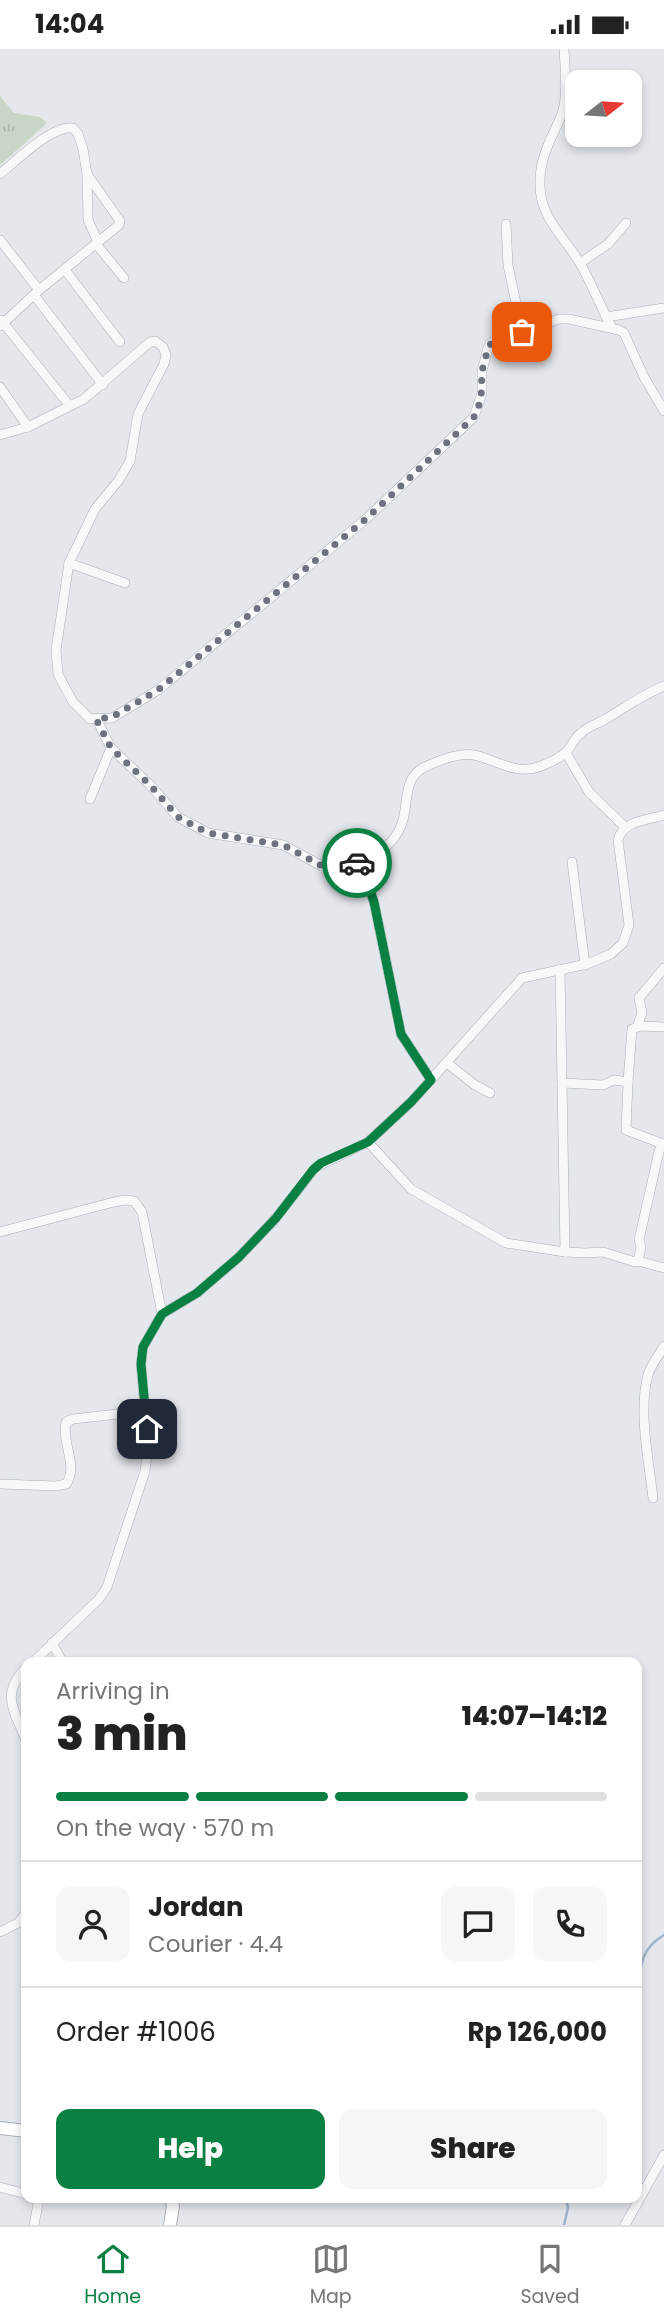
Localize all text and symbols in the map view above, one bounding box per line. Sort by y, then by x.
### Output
text: 14:04 [35,6,104,42]
north arrow [565,70,642,147]
map controls [565,70,642,147]
pin [492,302,552,362]
icon: bag [503,313,541,351]
courier [322,828,392,898]
icon: car [338,844,376,882]
pin [117,1399,177,1459]
icon: home [128,1410,166,1448]
text: Arriving in [56,1675,170,1707]
text: 14:07–14:12 [462,1698,607,1734]
text: 3 min [56,1702,188,1766]
text: On the way · 570 m [56,1812,274,1844]
button: person [56,1887,130,1961]
button: chat [441,1887,515,1961]
button: phone [533,1887,607,1961]
text: Jordan [148,1889,244,1925]
text: Courier · 4.4 [148,1928,283,1960]
text: Order #1006 [56,2014,216,2050]
text: Rp 126,000 [467,2014,607,2050]
button: Help [56,2109,325,2189]
button: Share [339,2109,607,2189]
tab: Home [84,2240,141,2311]
tab: Map [310,2240,352,2311]
tab: Saved [520,2240,580,2311]

